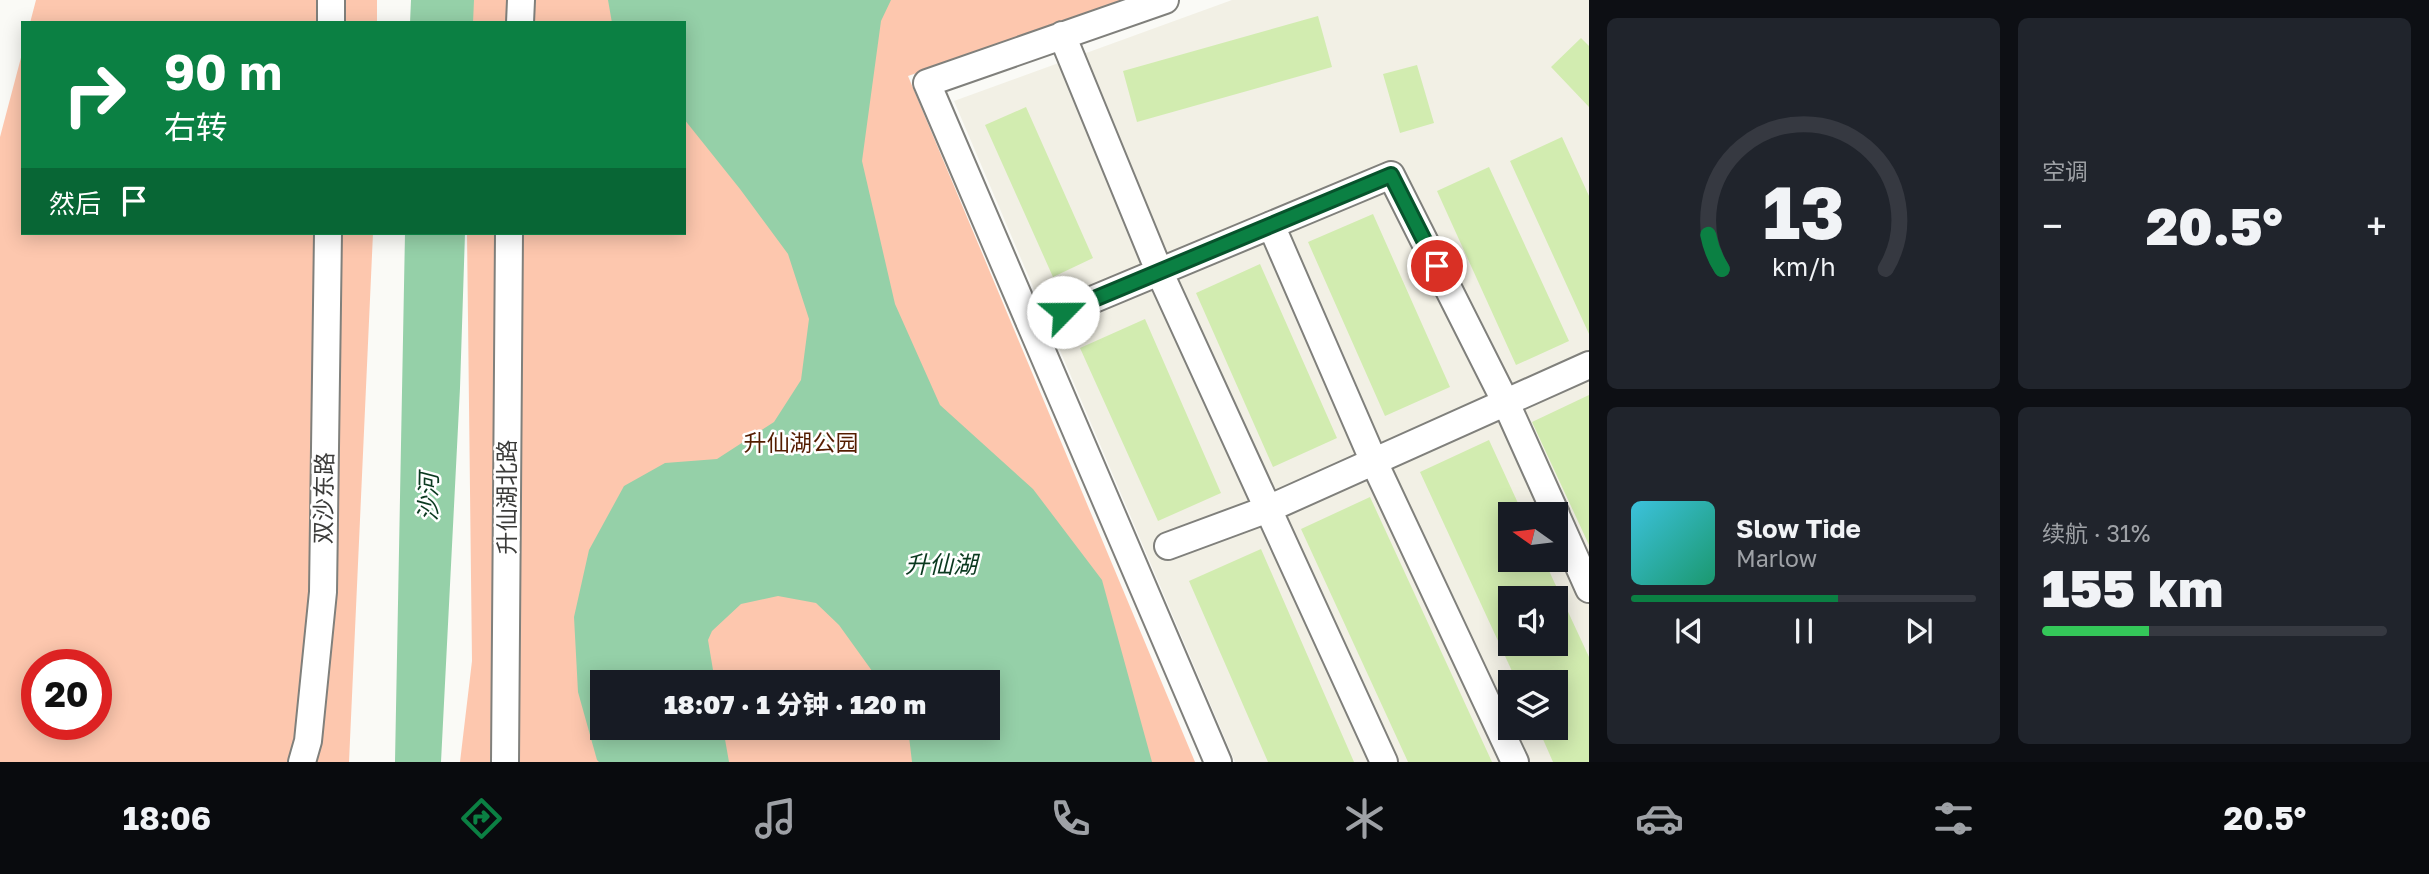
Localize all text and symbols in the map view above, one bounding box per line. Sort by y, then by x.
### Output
text: 90 m [164,42,282,101]
icon: right [49,49,140,140]
text: 右转 [164,108,228,146]
text: 空调 [2042,157,2088,185]
text: 13 [1763,169,1844,256]
icon: arrive [115,182,153,220]
text: 然后 [49,188,101,219]
text: 20.5° [2146,194,2283,256]
text: − [2042,203,2063,248]
text: + [2366,203,2387,248]
pin [1407,236,1467,296]
icon: arrive [1418,247,1456,285]
text: km/h [1772,251,1835,282]
position arrow [1026,275,1100,349]
park label: 升仙湖公园 [744,428,859,456]
street label: 升仙湖北路 [492,440,520,555]
street label: 双沙东路 [308,452,338,544]
water label: 沙河 [413,469,442,521]
north arrow [1498,502,1568,572]
map controls [1498,502,1568,740]
text: Slow Tide [1736,513,1861,544]
text: 续航 · 31% [2042,519,2150,547]
text: Marlow [1736,544,1817,572]
water label: 升仙湖 [905,549,981,578]
text: 155 km [2042,556,2223,618]
button: sound [1498,586,1568,656]
icon: previous [1670,612,1708,650]
icon: pause [1785,612,1823,650]
icon: next [1900,612,1938,650]
speed limit sign: 20 [21,649,112,740]
button: layers [1498,670,1568,740]
text: 18:07 · 1 分钟 · 120 m [664,689,926,720]
icon: directions [457,794,506,843]
icon: music [751,794,800,843]
icon: phone [1046,794,1095,843]
icon: climate [1340,794,1389,843]
icon: car [1635,794,1684,843]
icon: filters [1929,794,1978,843]
text: 18:06 [123,799,211,837]
text: 20.5° [2224,799,2306,837]

